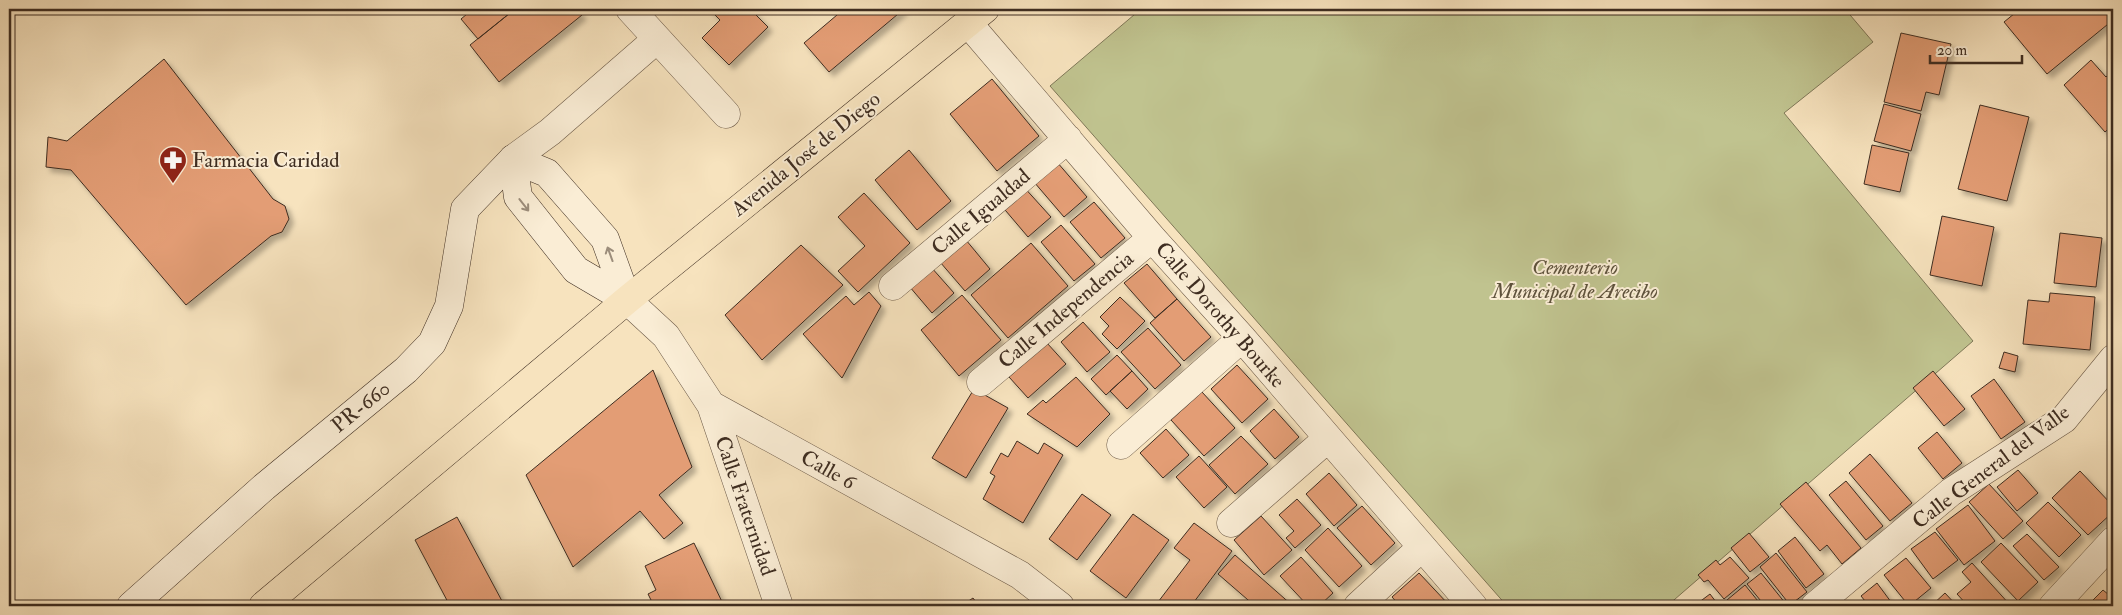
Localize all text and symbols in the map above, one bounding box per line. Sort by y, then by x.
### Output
scale bar [1930,32,2022,64]
text: 20 m [1937,41,1967,60]
street label: Avenida José de Diego [725,86,886,223]
pharmacy icon: Farmacia Caridad [158,145,188,184]
place label: Farmacia Caridad [192,147,340,174]
street label: Calle Igualdad [926,162,1036,261]
one-way arrow [519,198,530,211]
street label: Calle Dorothy Bourke [1149,236,1291,394]
street label: Calle Independencia [993,245,1140,375]
one-way arrow [605,246,614,262]
park label: Cementerio Municipal de Arecibo [1490,254,1658,305]
street label: PR-660 [326,375,396,439]
street label: Calle General del Valle [1907,399,2075,535]
street label: Calle Fraternidad [708,433,782,580]
street label: Calle 6 [796,444,861,497]

